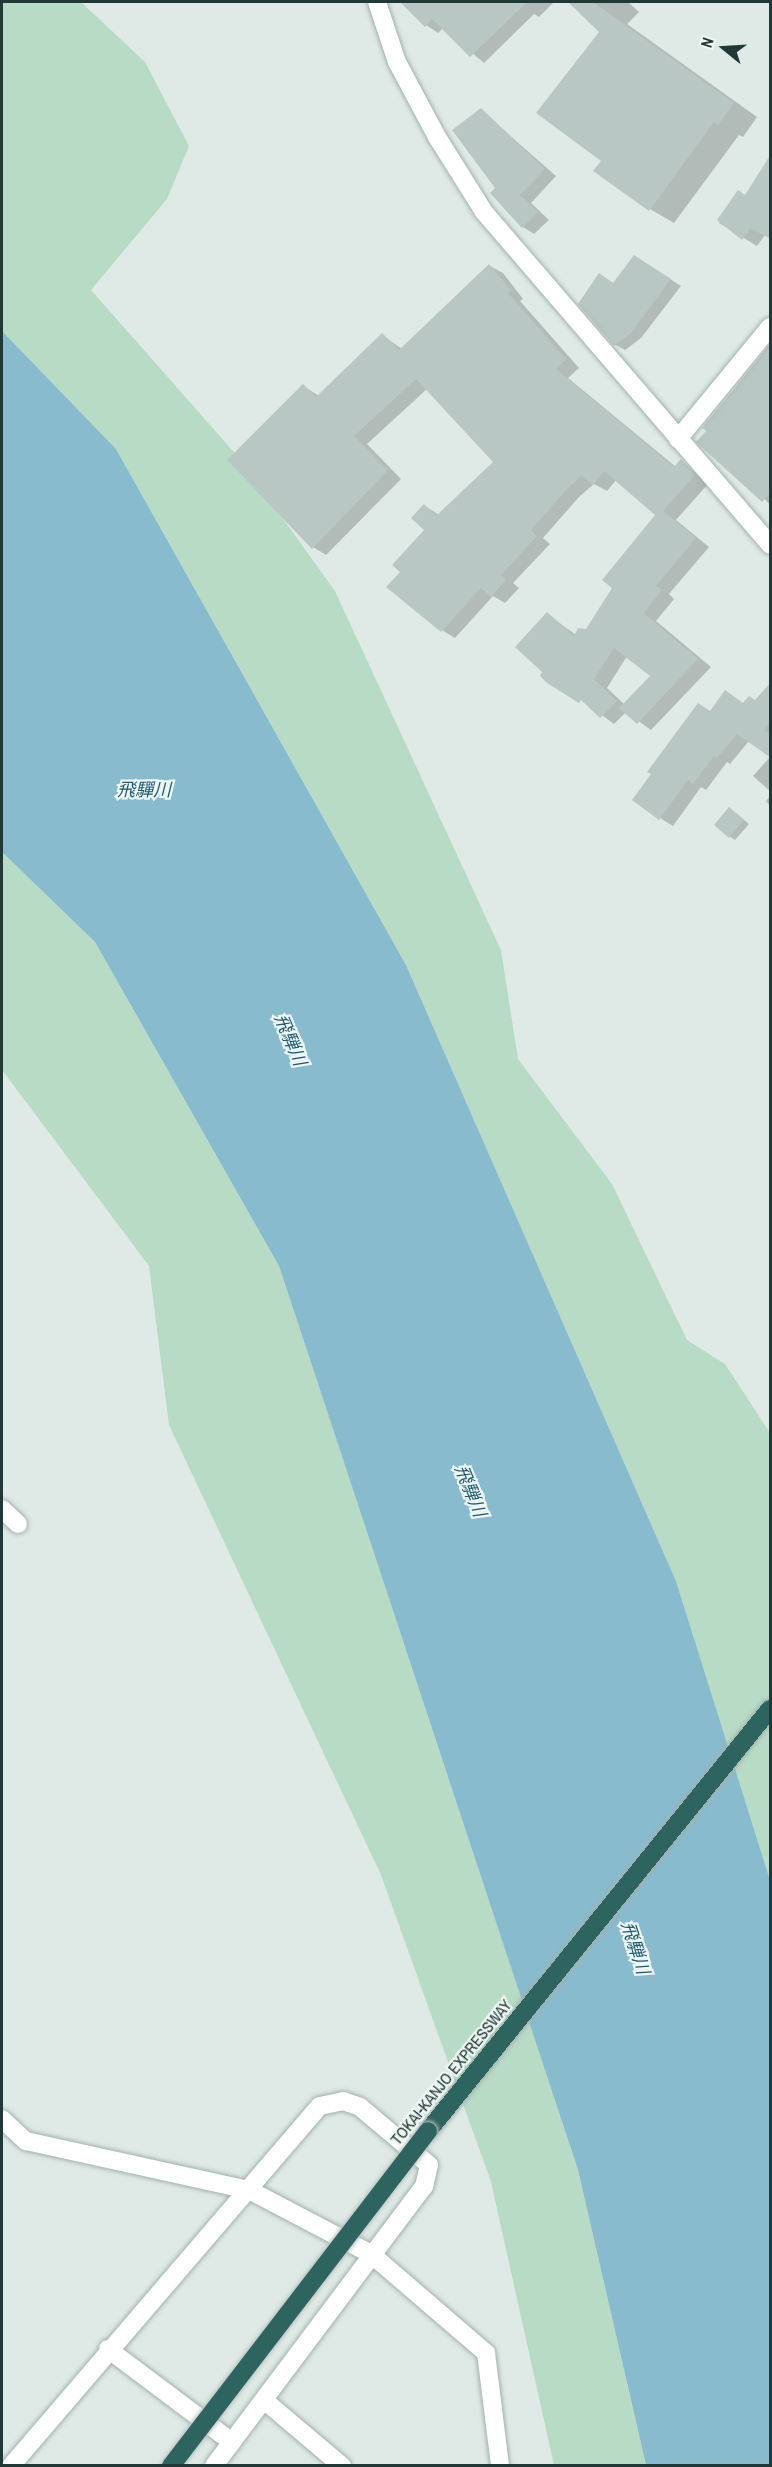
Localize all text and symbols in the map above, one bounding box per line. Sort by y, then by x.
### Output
north arrow [694,18,754,78]
text: N [695,35,719,50]
water label: 飛驒川 [117,779,171,801]
water label: 飛騨川 [270,1011,310,1069]
water label: 飛騨川 [450,1462,490,1520]
water label: 飛騨川 [616,1919,654,1977]
street label: TOKAI-KANJO EXPRESSWAY [386,1995,516,2149]

